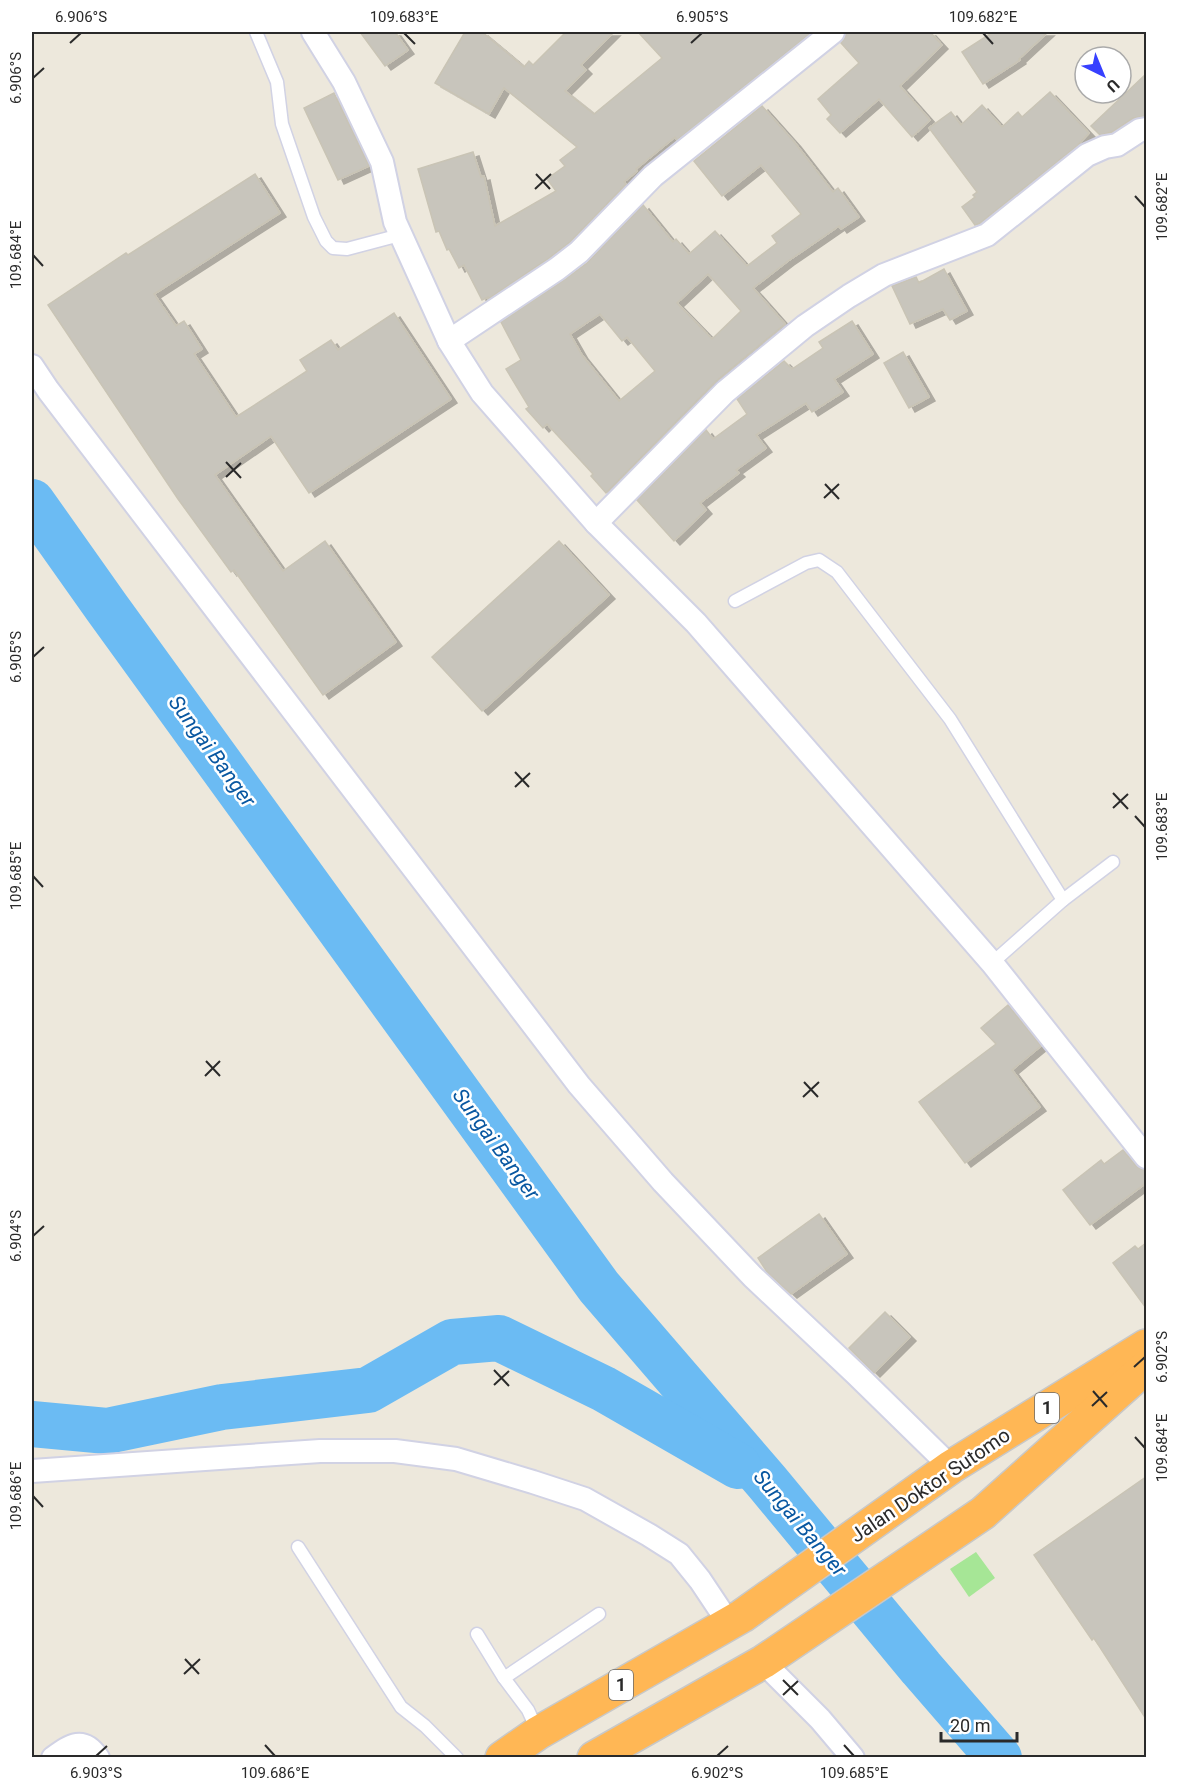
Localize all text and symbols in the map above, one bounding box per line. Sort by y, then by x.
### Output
text: 6.906°S [55,8,107,26]
text: 109.683°E [370,8,439,26]
text: 6.905°S [676,8,728,26]
text: 109.682°E [949,8,1018,26]
north arrow [1073,45,1133,105]
text: 6.906°S [7,52,25,104]
text: U [1103,75,1123,96]
text: 109.682°E [1153,172,1171,241]
text: 109.684°E [7,220,25,289]
text: 6.905°S [7,631,25,683]
water label: Sungai Banger [164,691,261,812]
text: 109.683°E [1153,792,1171,861]
text: 109.685°E [7,841,25,910]
water label: Sungai Banger [448,1084,545,1205]
text: 6.904°S [7,1210,25,1262]
text: 6.902°S [1153,1331,1171,1383]
road number: 1 [1035,1393,1059,1423]
text: 109.684°E [1153,1413,1171,1482]
street label: Jalan Doktor Sutomo [846,1423,1014,1547]
text: 109.686°E [7,1461,25,1530]
water label: Sungai Banger [749,1465,852,1582]
road number: 1 [609,1670,633,1700]
scale bar [941,1705,1018,1743]
text: 20 m [950,1715,990,1736]
text: 6.903°S [70,1764,122,1782]
text: 109.686°E [241,1764,310,1782]
text: 6.902°S [691,1764,743,1782]
text: 109.685°E [820,1764,889,1782]

